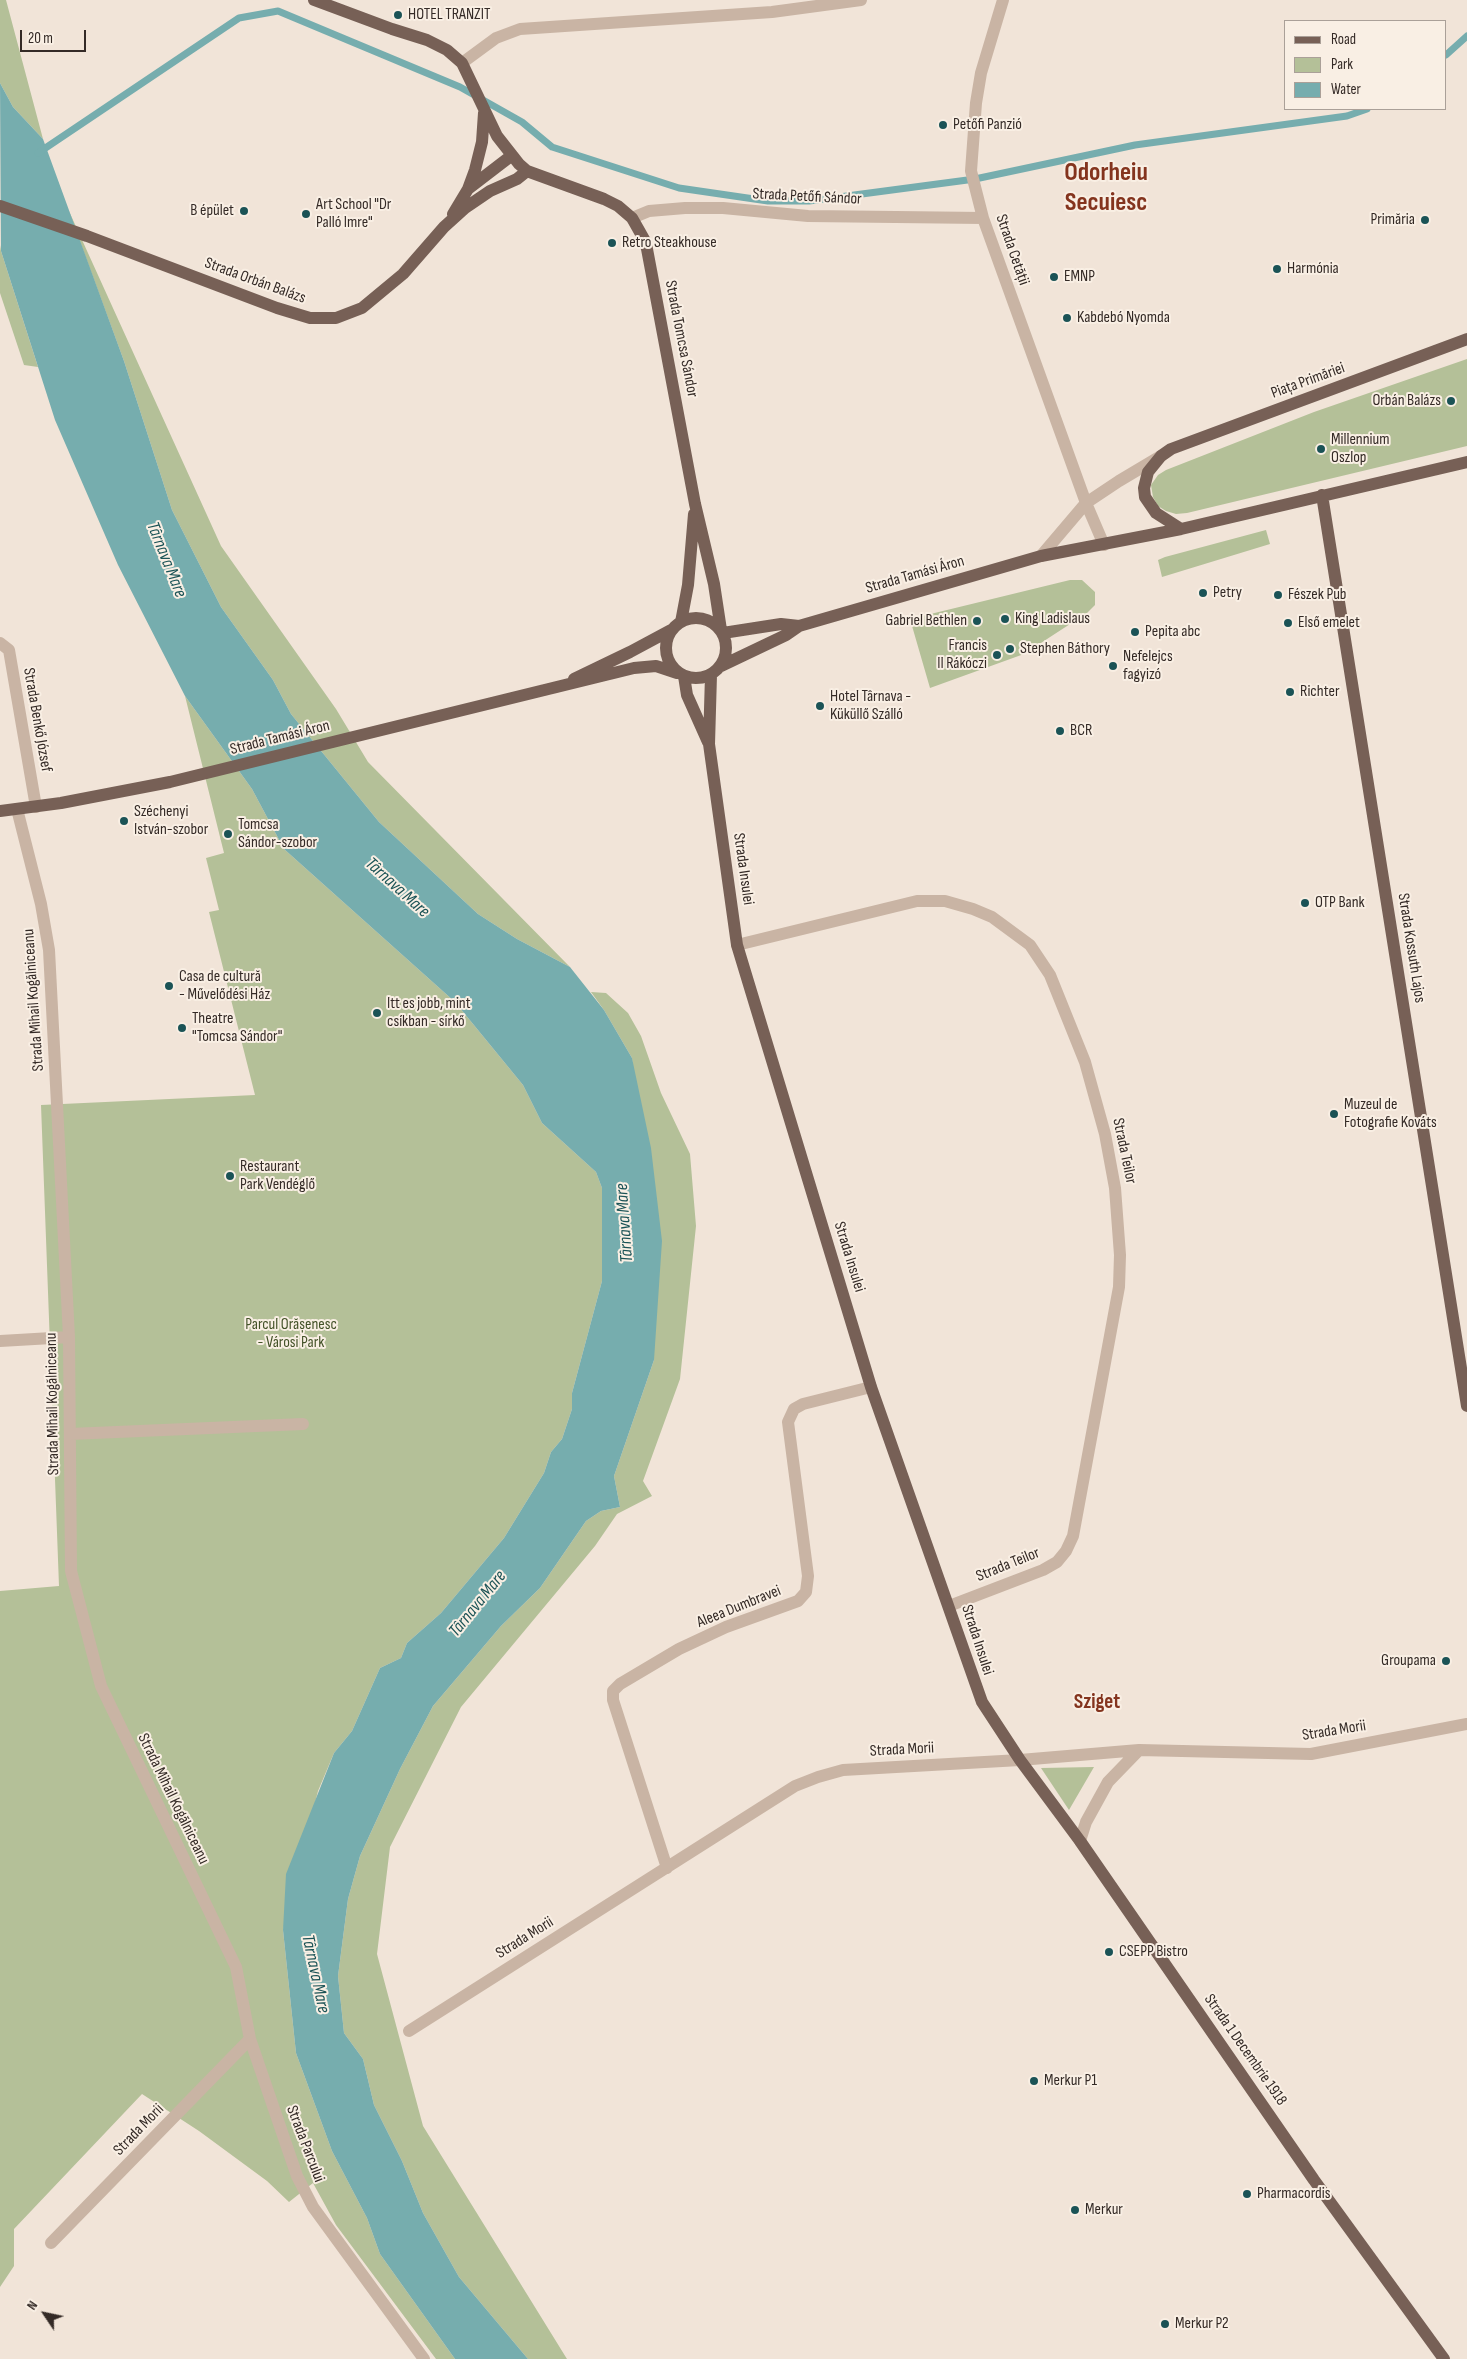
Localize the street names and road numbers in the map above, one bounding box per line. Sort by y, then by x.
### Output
street label: Strada Petőfi Sándor [752,185,862,209]
street label: Strada Cetății [991,212,1033,288]
street label: Strada Orbán Balázs [202,254,308,308]
street label: Strada Tomcsa Sándor [660,279,702,399]
street label: Piața Primăriei [1268,359,1348,403]
street label: Strada Tamási Áron [863,552,967,598]
street label: Strada Benkő József [18,666,56,774]
street label: Strada Tamási Áron [228,716,332,760]
street label: Strada Insulei [728,832,758,906]
street label: Strada Kossuth Lajos [1393,892,1429,1004]
street label: Strada Mihail Kogălniceanu [19,928,49,1072]
street label: Strada Teilor [1108,1116,1140,1186]
street label: Strada Insulei [829,1220,869,1294]
street label: Strada Mihail Kogălniceanu [42,1332,64,1476]
street label: Strada Teilor [974,1544,1042,1586]
street label: Aleea Dumbravei [694,1581,784,1633]
street label: Strada Insulei [957,1603,997,1677]
street label: Strada Morii [1301,1716,1367,1746]
street label: Strada Mihail Kogălniceanu [133,1731,213,1867]
street label: Strada Morii [869,1739,935,1761]
street label: Strada Morii [493,1913,557,1963]
street label: Strada 1 Decembrie 1918 [1199,1991,1291,2109]
street label: Strada Morii [110,2100,168,2160]
street label: Strada Parcului [282,2103,328,2185]

